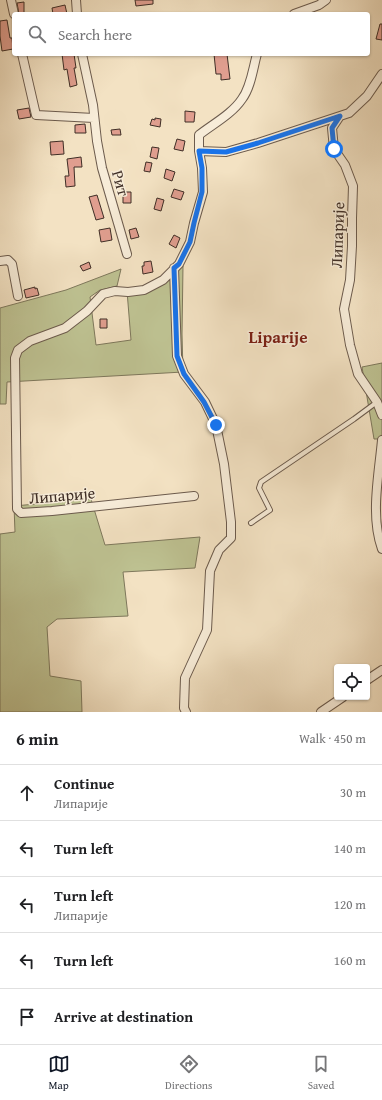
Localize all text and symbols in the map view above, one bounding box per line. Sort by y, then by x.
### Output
search box [12,12,370,56]
icon: search [26,23,48,45]
text: Search here [58,24,132,45]
route start [325,140,343,158]
street label: Рит [106,167,136,199]
street label: Липарије [324,201,350,269]
district label: Liparije [249,324,308,349]
route end [207,416,225,434]
street label: Липарије [28,480,96,510]
map controls [334,664,370,700]
button: locate [334,664,370,700]
text: 6 min [16,726,58,751]
text: Walk · 450 m [299,729,366,748]
text: Continue [54,773,115,794]
icon: ahead [16,782,38,804]
text: 30 m [340,783,366,802]
text: Липарије [54,794,108,813]
icon: left [16,838,38,860]
text: Turn left [54,838,113,859]
text: 140 m [334,839,366,858]
text: Turn left [54,885,113,906]
icon: left [16,894,38,916]
text: 120 m [334,895,366,914]
text: Липарије [54,906,108,925]
icon: left [16,950,38,972]
text: Turn left [54,950,113,971]
text: 160 m [334,951,366,970]
icon: arrive [16,1006,38,1028]
text: Arrive at destination [54,1006,193,1027]
tab: Map [48,1053,70,1093]
tab: Directions [165,1053,212,1093]
tab: Saved [308,1053,334,1093]

